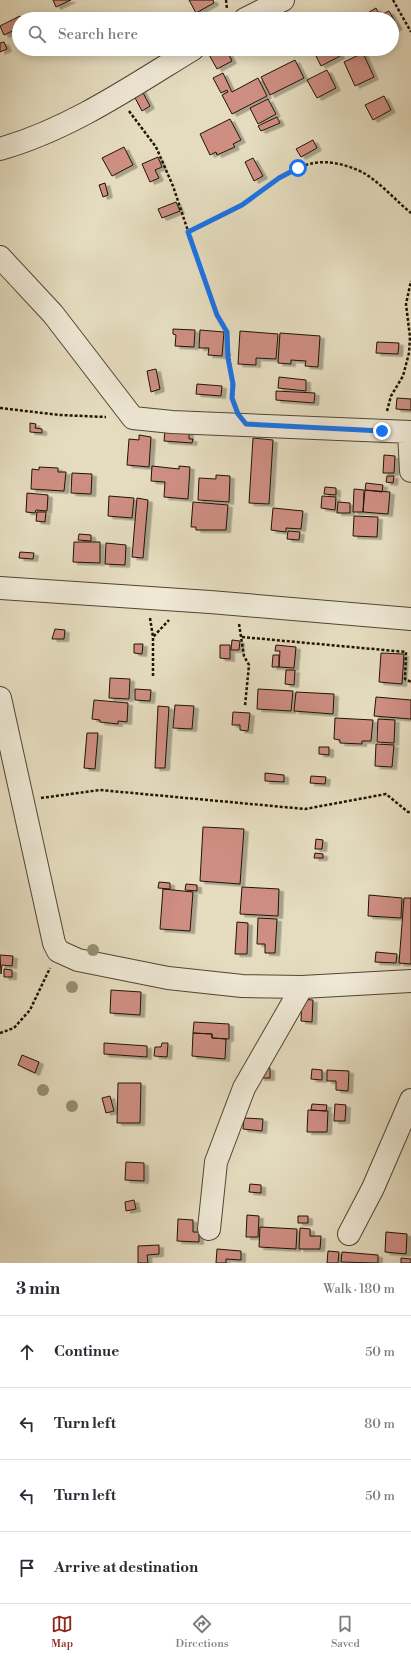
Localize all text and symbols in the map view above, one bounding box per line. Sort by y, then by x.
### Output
search box [12,12,399,56]
icon: search [26,23,48,45]
text: Search here [58,25,138,44]
route start [289,159,307,177]
route end [373,422,391,440]
text: 3 min [16,1278,60,1300]
text: Walk · 180 m [323,1281,395,1297]
icon: ahead [16,1341,38,1363]
text: Continue [54,1342,119,1361]
text: 50 m [365,1344,395,1360]
icon: left [16,1413,38,1435]
text: Turn left [54,1414,116,1433]
text: 80 m [364,1416,395,1432]
icon: left [16,1485,38,1507]
text: Turn left [54,1486,116,1505]
text: 50 m [365,1488,395,1504]
icon: arrive [16,1557,38,1579]
text: Arrive at destination [54,1558,198,1577]
tab: Map [51,1613,73,1651]
tab: Directions [176,1613,229,1651]
tab: Saved [331,1613,360,1651]

